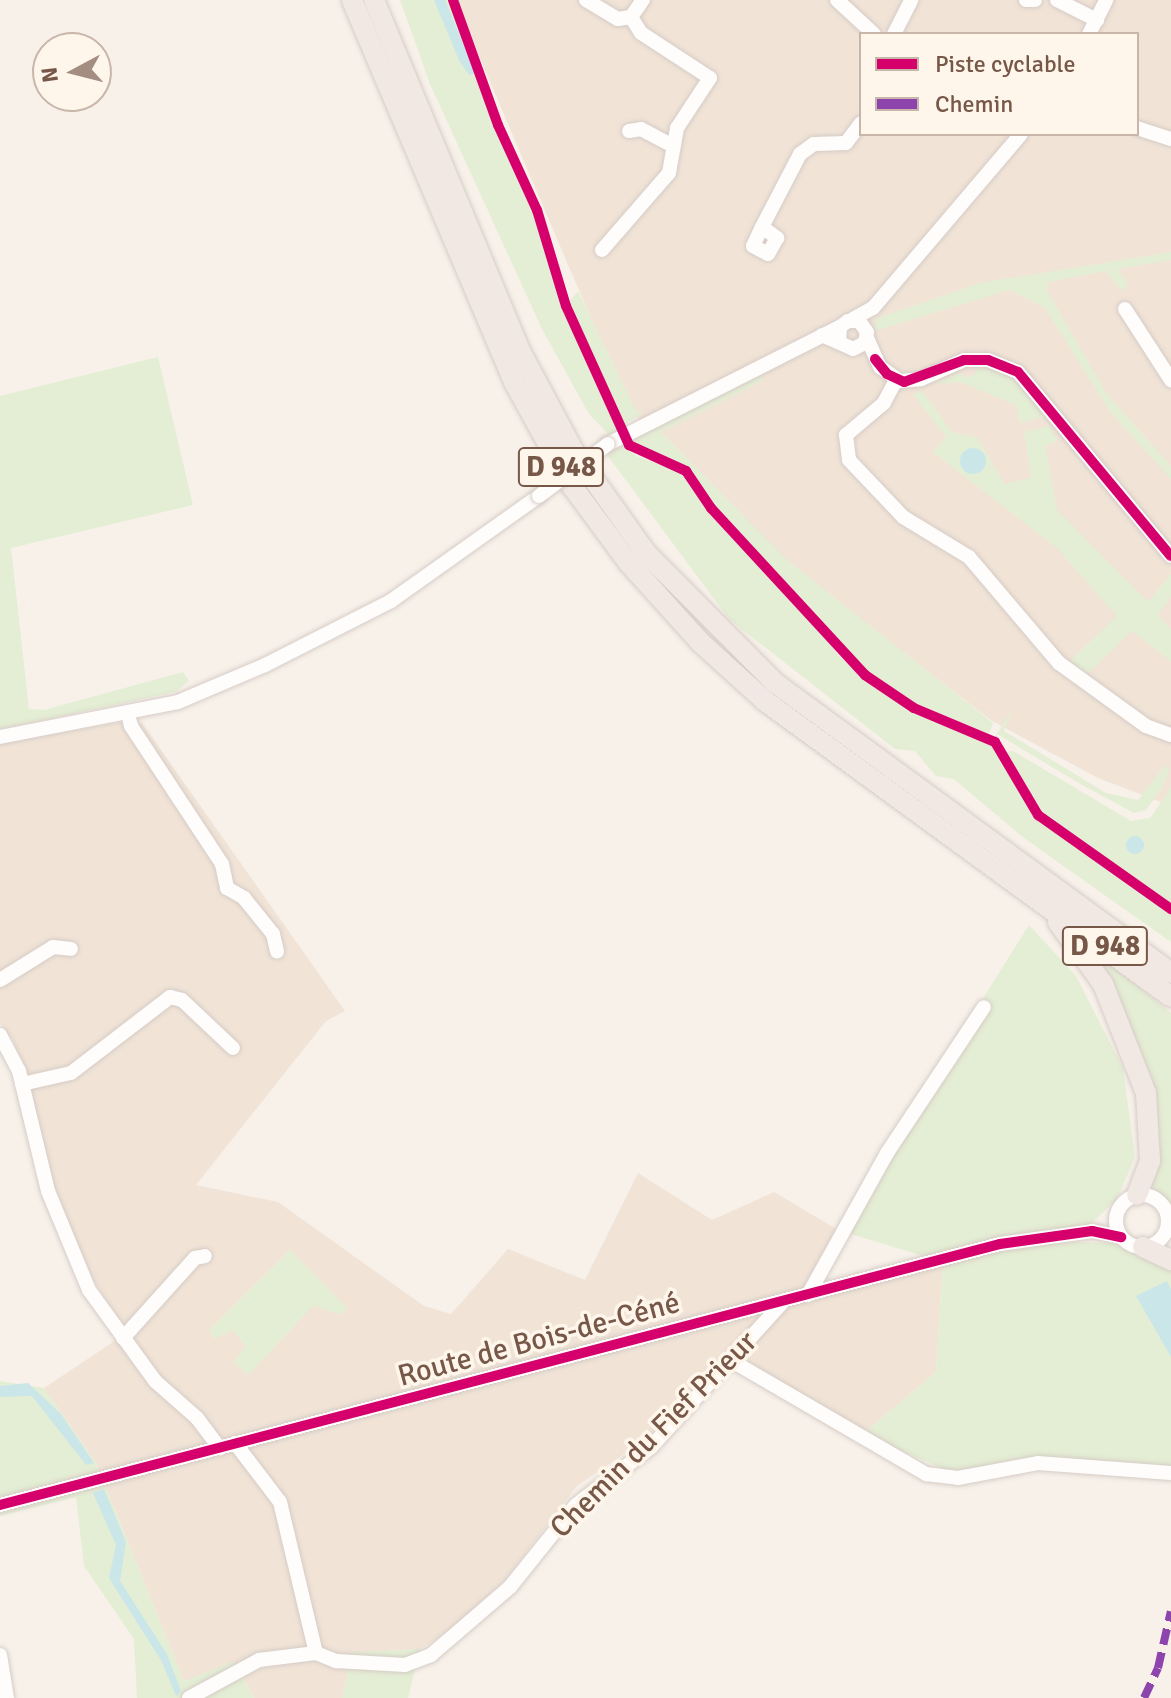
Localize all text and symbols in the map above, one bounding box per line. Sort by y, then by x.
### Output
north arrow [32,32,112,112]
legend [859,32,1139,136]
text: Piste cyclable [935,49,1075,79]
text: N [35,65,64,84]
text: Chemin [935,89,1013,119]
road number: D 948 [517,443,605,491]
road number: D 948 [1061,922,1149,970]
street label: Route de Bois-de-Céné [394,1285,684,1395]
street label: Chemin du Fief Prieur [543,1324,765,1546]

